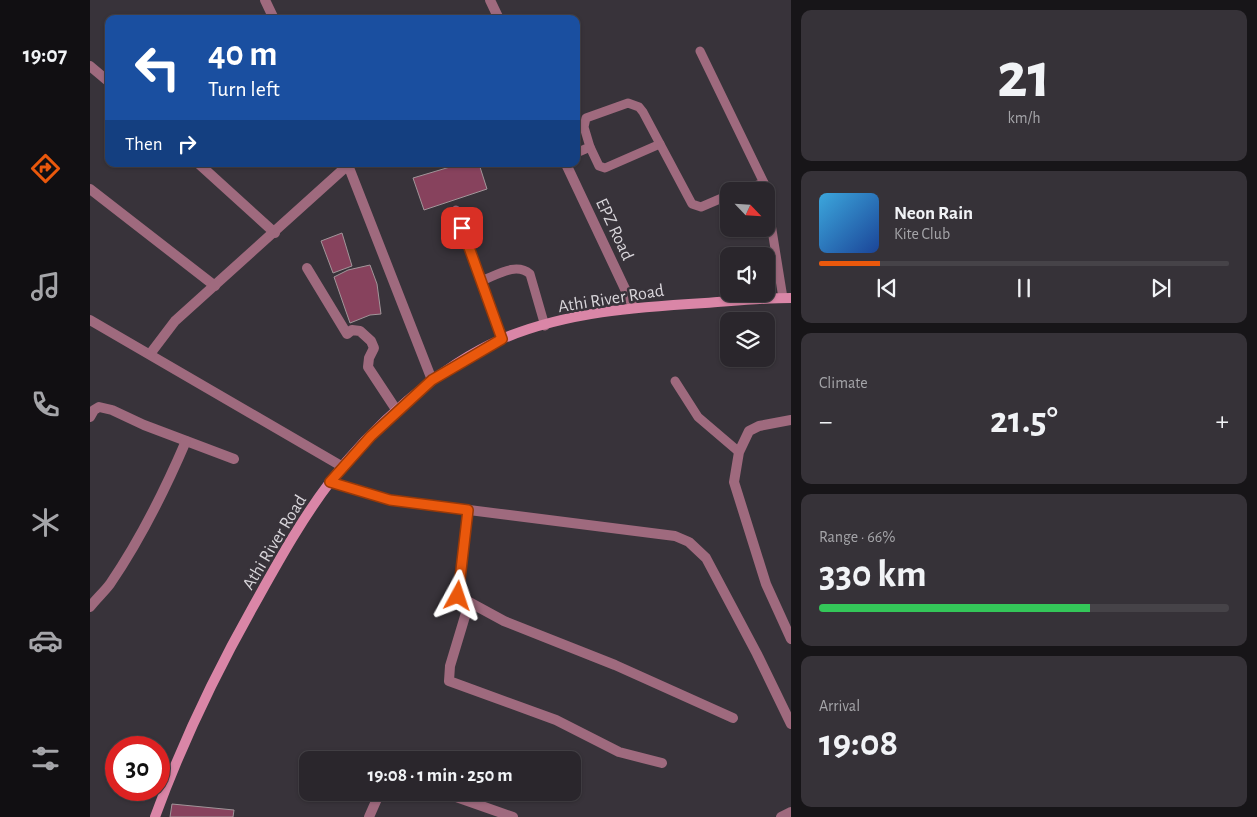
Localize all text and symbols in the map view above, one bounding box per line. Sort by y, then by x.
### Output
icon: left [125,35,190,100]
text: 40 m [208,37,277,72]
text: 19:07 [23,44,67,66]
text: 21 [997,44,1051,109]
text: Turn left [208,78,280,100]
text: km/h [1007,110,1041,126]
icon: right [173,130,201,158]
text: Then [125,135,163,154]
icon: directions [28,151,63,186]
north arrow [720,182,775,238]
map controls [720,182,775,367]
street label: EPZ Road [592,196,636,263]
text: Neon Rain [894,204,973,223]
pin [441,207,483,249]
icon: arrive [448,214,476,242]
text: Kite Club [894,226,950,242]
button: sound [720,247,775,302]
icon: music [28,269,63,304]
icon: previous [873,274,901,302]
icon: pause [1010,274,1038,302]
icon: next [1147,274,1175,302]
street label: Athi River Road [557,282,665,316]
button: layers [720,312,775,367]
text: Climate [819,375,868,391]
icon: phone [28,387,63,422]
text: 21.5° [990,402,1058,440]
text: − [819,408,832,436]
text: + [1216,408,1229,436]
street label: Athi River Road [240,492,310,593]
icon: climate [28,505,63,540]
text: Range · 66% [819,529,895,545]
text: 330 km [819,556,927,594]
position arrow [431,569,483,621]
icon: car [28,623,63,658]
text: Arrival [819,698,860,714]
text: 19:08 [819,725,898,763]
speed limit sign: 30 [105,736,170,801]
icon: filters [28,741,63,776]
text: 19:08 · 1 min · 250 m [367,766,513,785]

